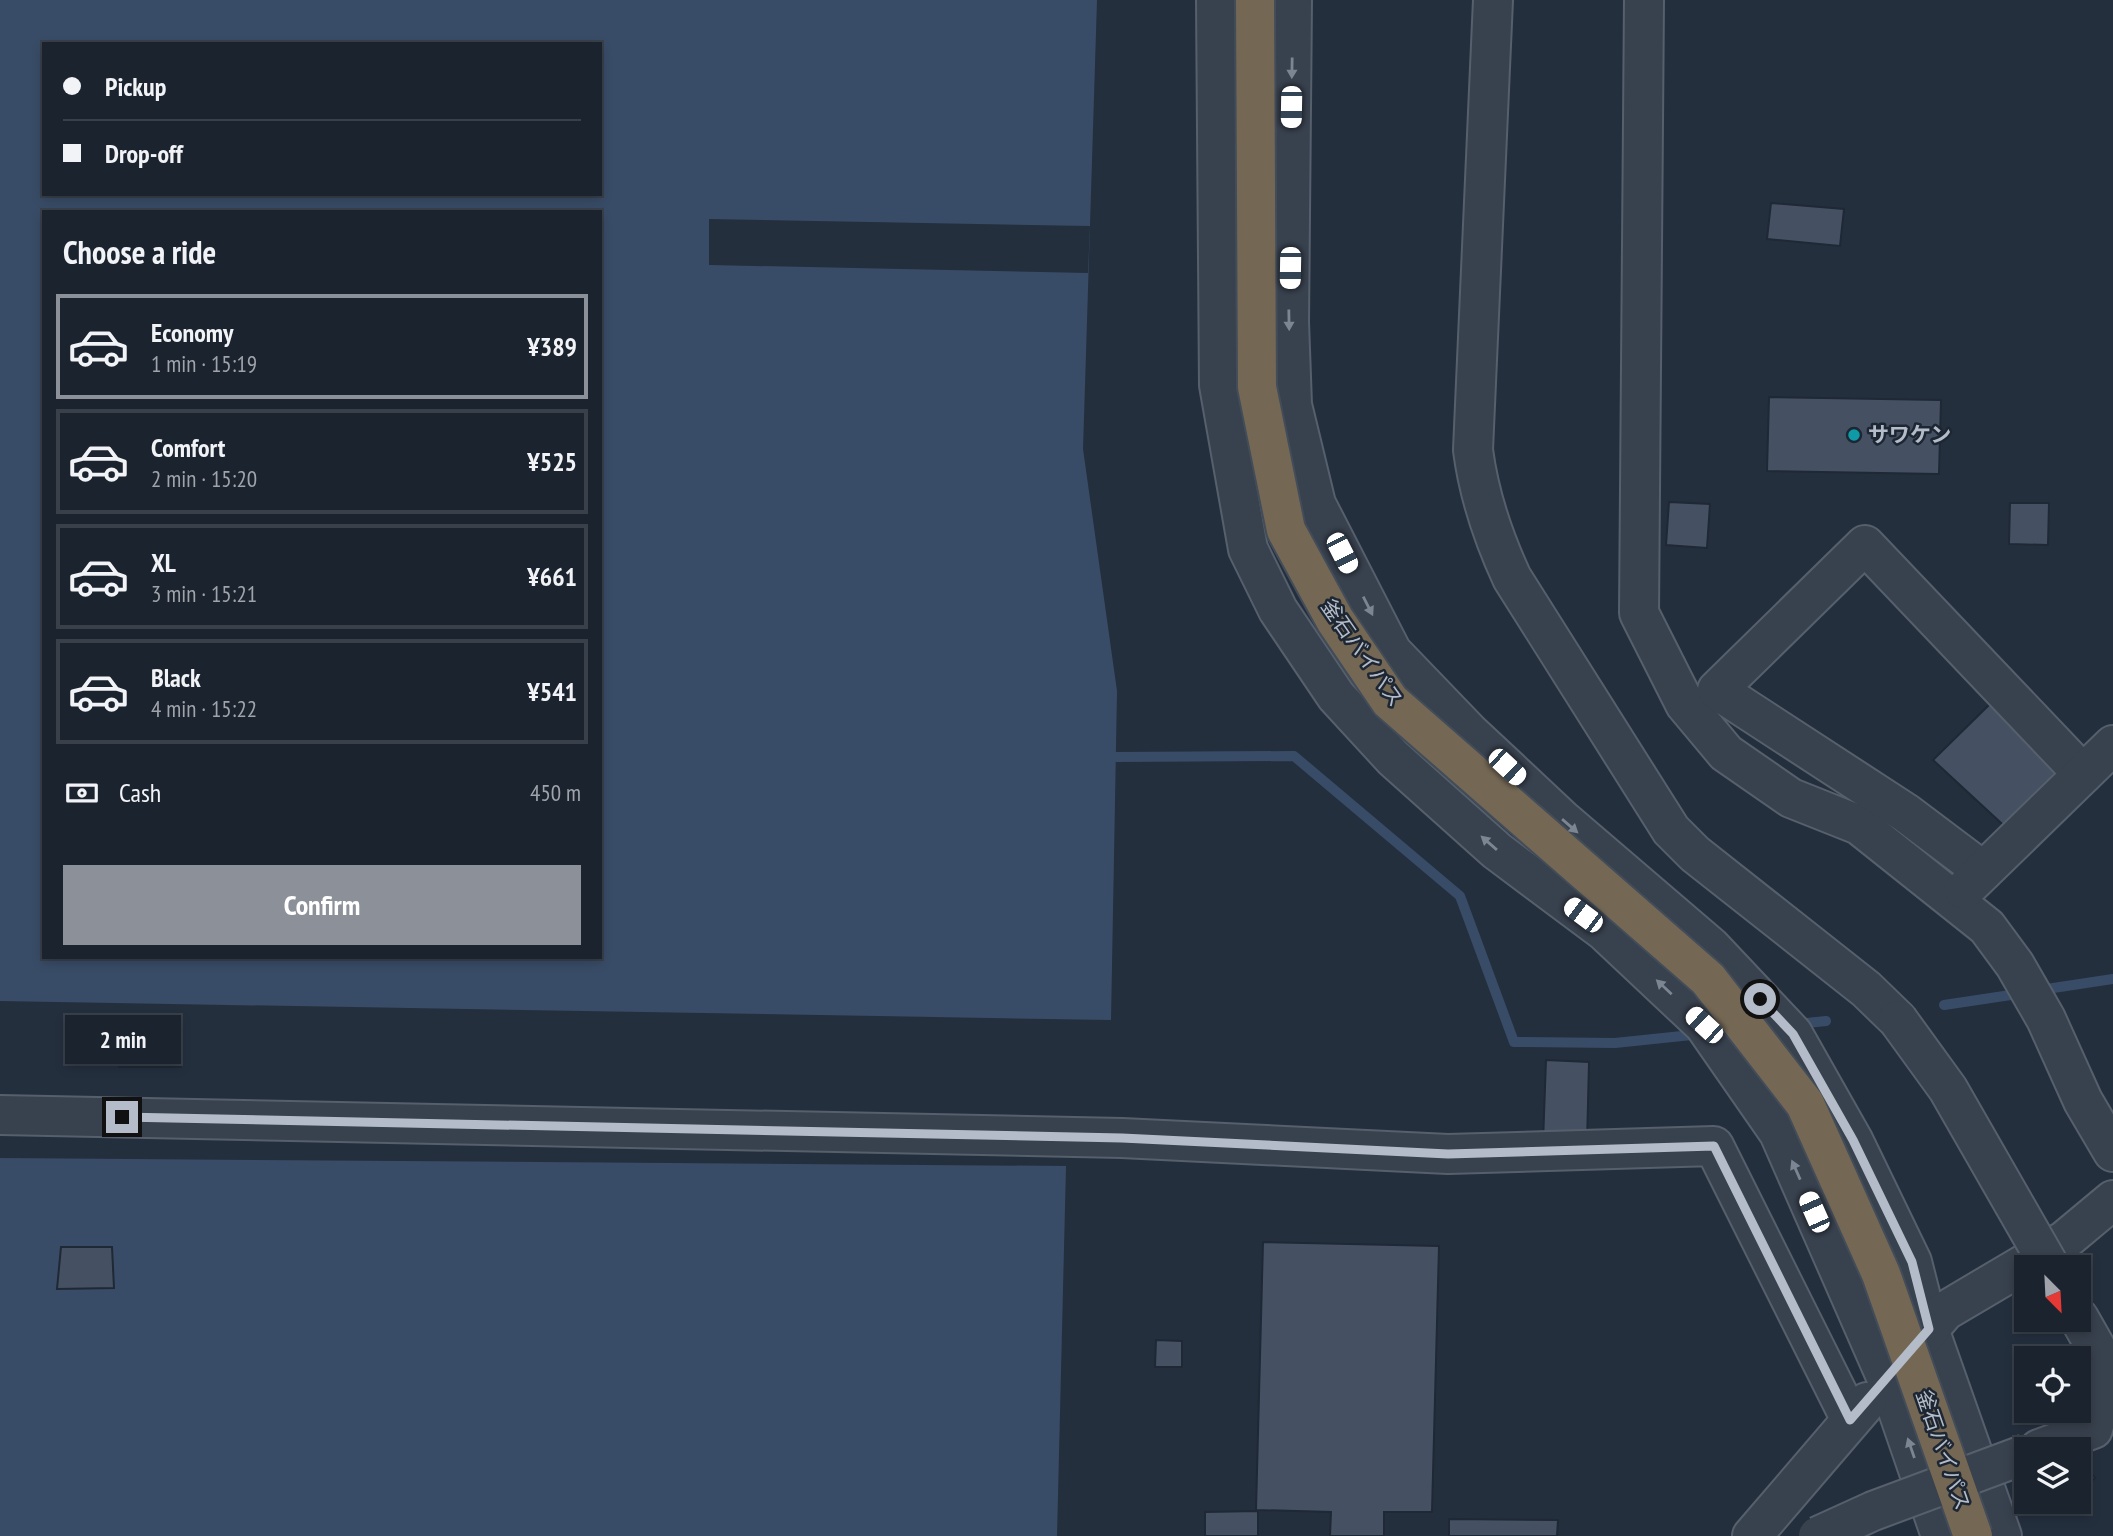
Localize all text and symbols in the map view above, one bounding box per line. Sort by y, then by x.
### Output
one-way arrow [1286,57,1298,79]
text: Pickup [105,70,166,103]
car [1281,86,1302,128]
text: Drop-off [105,137,183,170]
text: Choose a ride [63,231,216,273]
car [1280,247,1301,289]
one-way arrow [1283,309,1295,331]
icon: car [67,315,130,378]
text: Economy [151,316,233,349]
text: ¥389 [527,330,577,363]
text: 1 min · 15:19 [151,349,257,378]
place label: サワケン [1868,421,1951,448]
marker: サワケン [1846,427,1862,443]
icon: car [67,430,130,493]
text: Comfort [151,431,225,464]
text: ¥525 [527,445,577,478]
text: 2 min · 15:20 [151,464,257,493]
car [1324,530,1361,576]
icon: car [67,545,130,608]
text: XL [151,546,176,579]
text: ¥661 [527,560,577,593]
text: 3 min · 15:21 [151,579,257,608]
street label: 釜石バイパス [1315,594,1409,712]
one-way arrow [1363,596,1374,616]
icon: car [67,660,130,723]
text: Black [151,661,201,694]
text: ¥541 [527,675,577,708]
text: 4 min · 15:22 [151,694,257,723]
car [1485,745,1530,789]
icon: cash [63,774,101,812]
text: Cash [119,776,161,809]
text: 450 m [530,778,581,807]
one-way arrow [1562,818,1579,833]
one-way arrow [1480,836,1497,851]
button: Confirm [63,865,581,945]
car [1560,894,1607,936]
one-way arrow [1656,980,1673,996]
route start [1744,983,1776,1015]
car [1682,1003,1727,1047]
callout: 2 min [64,1016,180,1064]
text: 2 min [100,1025,146,1054]
route end [106,1101,138,1133]
one-way arrow [1790,1160,1801,1181]
car [1796,1189,1833,1235]
north arrow [2014,1255,2091,1332]
map controls [2014,1255,2091,1514]
button: locate [2014,1346,2091,1423]
street label: 釜石バイパス [1910,1386,1977,1514]
button: layers [2014,1437,2091,1514]
one-way arrow [1905,1438,1916,1459]

